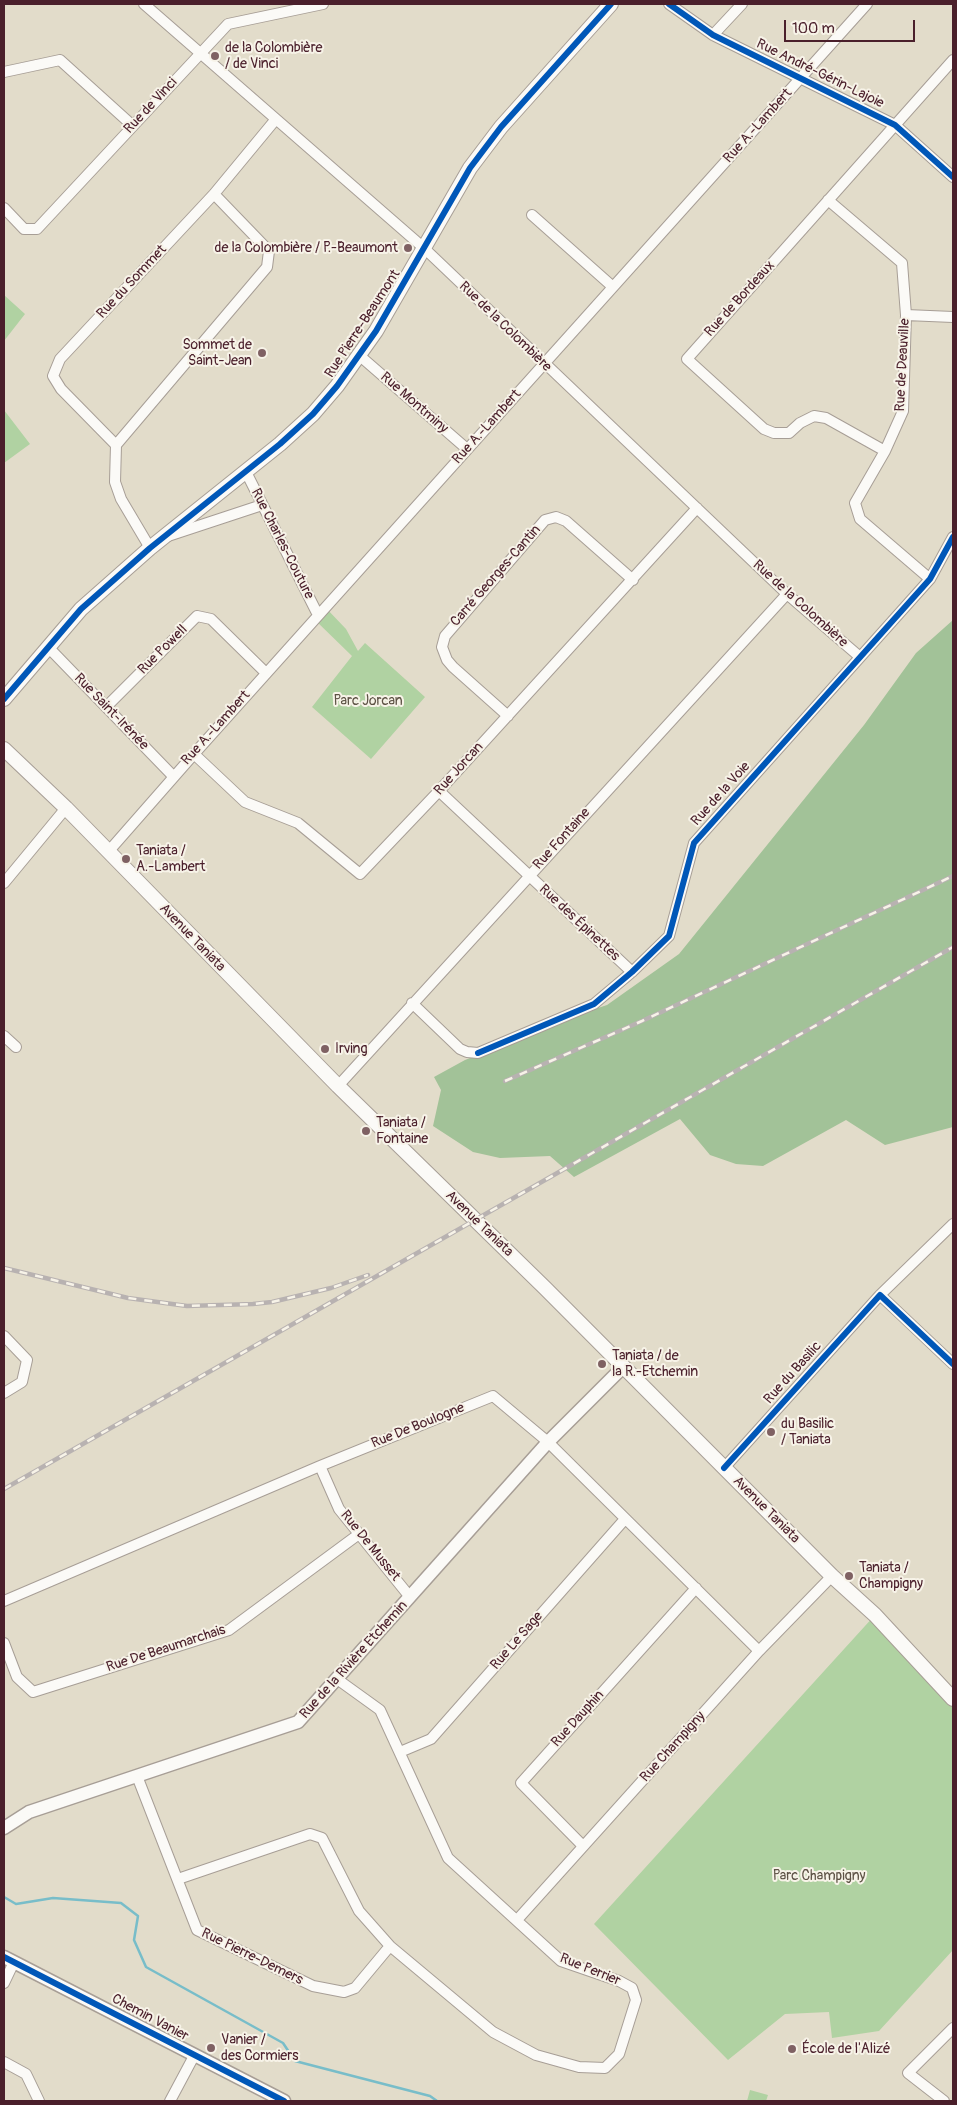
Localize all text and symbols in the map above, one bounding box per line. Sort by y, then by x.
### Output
scale bar [787,10,918,42]
text: 100 m [792,19,835,38]
street label: Rue André-Gérin-Lajoie [753,36,887,112]
place label: de la Colombière / de Vinci [225,40,322,72]
marker: de la Colombière / de Vinci [209,50,221,62]
street label: Rue de Vinci [121,75,181,137]
street label: Rue A.-Lambert [720,85,796,167]
place label: de la Colombière / P.-Beaumont [215,240,398,256]
street label: Rue du Sommet [94,242,170,322]
marker: de la Colombière / P.-Beaumont [402,242,414,254]
street label: Rue de Bordeaux [702,258,778,340]
street label: Rue Pierre-Beaumont [322,267,404,381]
street label: Rue de la Colombière [455,278,555,376]
street label: Rue de Deauville [892,318,914,412]
place label: Sommet de Saint-Jean [182,337,252,370]
marker: Sommet de Saint-Jean [256,347,268,359]
street label: Rue Montminy [377,369,451,437]
street label: Rue A.-Lambert [449,386,525,468]
street label: Rue Charles-Couture [247,486,317,602]
street label: Carré Georges-Cantin [447,522,545,630]
street label: Rue de la Colombière [749,557,851,651]
street label: Rue Powell [135,622,191,678]
street label: Rue Saint-Irénée [70,670,152,754]
street label: Rue A.-Lambert [178,687,254,769]
park label: Parc Jorcan [333,693,403,709]
street label: Rue Jorcan [431,739,487,799]
street label: Rue de la Voie [688,759,754,829]
street label: Rue Fontaine [530,805,594,873]
place label: Taniata / A.-Lambert [136,843,205,876]
marker: Taniata / A.-Lambert [120,853,132,865]
street label: Rue des Épinettes [535,881,623,965]
street label: Avenue Taniata [155,901,229,975]
place label: Irving [335,1041,368,1057]
marker: Irving [319,1043,331,1055]
place label: Taniata / Fontaine [376,1115,428,1148]
marker: Taniata / Fontaine [360,1125,372,1137]
street label: Avenue Taniata [442,1187,516,1261]
street label: Rue du Basilic [761,1338,825,1408]
place label: Taniata / de la R.-Etchemin [612,1348,698,1380]
marker: Taniata / de la R.-Etchemin [596,1358,608,1370]
street label: Rue De Boulogne [369,1400,467,1452]
place label: du Basilic / Taniata [781,1416,834,1448]
marker: du Basilic / Taniata [765,1426,777,1438]
street label: Avenue Taniata [729,1473,803,1547]
street label: Rue De Musset [336,1507,404,1585]
place label: Taniata / Champigny [859,1560,923,1592]
marker: Taniata / Champigny [843,1570,855,1582]
street label: Rue de la Rivière Etchemin [297,1598,411,1722]
street label: Rue Le Sage [487,1608,547,1674]
street label: Rue De Beaumarchais [104,1622,228,1676]
street label: Rue Dauphin [548,1687,608,1751]
street label: Rue Champigny [637,1708,709,1786]
park label: Parc Champigny [773,1868,865,1884]
street label: Rue Pierre-Demers [198,1925,306,1989]
street label: Rue Perrier [557,1950,623,1990]
street label: Chemin Vanier [109,1991,191,2045]
place label: Vanier / des Cormiers [221,2032,298,2064]
place label: École de l'Alizé [802,2041,890,2057]
marker: Vanier / des Cormiers [205,2042,217,2054]
marker: École de l'Alizé [786,2043,798,2055]

